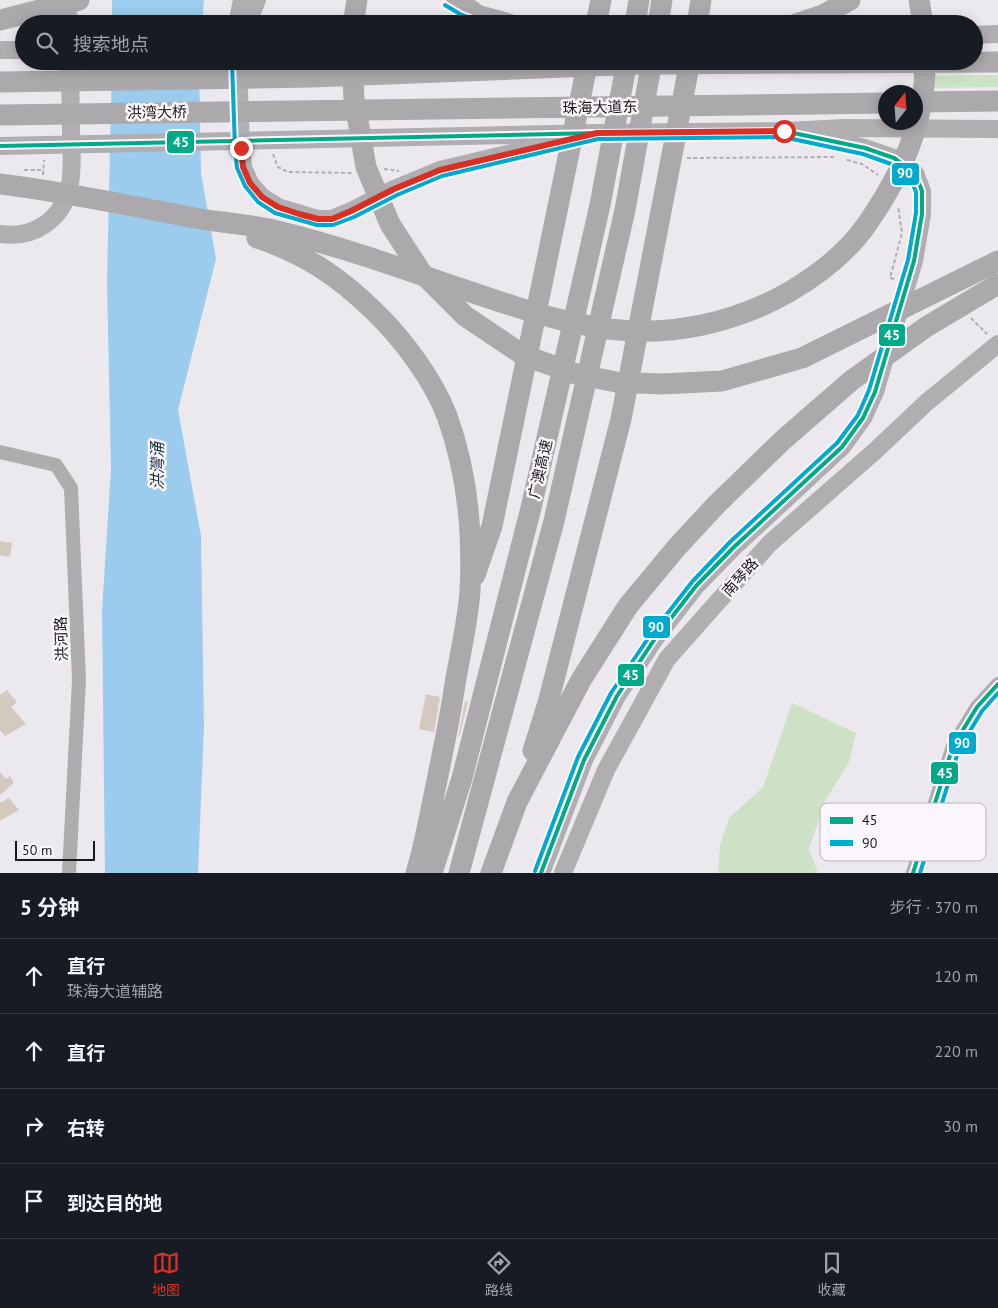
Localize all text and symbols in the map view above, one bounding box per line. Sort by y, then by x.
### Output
search box [15,15,983,70]
icon: search [33,29,61,57]
text: 搜索地点 [73,32,149,56]
north arrow [878,85,923,130]
street label: 珠海大道东 [562,97,638,117]
street label: 洪湾大桥 [127,102,187,122]
route start [773,120,796,143]
line badge: 45 [166,130,195,154]
text: 45 [173,133,189,151]
route end [230,137,253,160]
line badge: 90 [891,162,920,186]
text: 90 [897,164,913,182]
line badge: 45 [878,323,906,347]
text: 45 [884,326,900,344]
street label: 广澳高速 [524,438,556,500]
water label: 洪灣涌 [147,440,167,490]
street label: 南琴路 [718,554,762,600]
line badge: 90 [642,615,671,639]
street label: 洪河路 [51,616,71,662]
text: 90 [648,618,664,636]
line badge: 45 [617,663,645,687]
text: 45 [623,666,639,684]
line badge: 90 [948,731,977,755]
text: 90 [954,734,970,752]
line badge: 45 [930,761,959,785]
text: 45 [937,764,953,782]
legend [820,803,986,861]
text: 45 [862,811,877,829]
text: 90 [862,834,878,852]
scale bar [15,838,95,861]
text: 50 m [22,841,52,859]
text: 5 分钟 [20,894,79,921]
text: 步行 · 370 m [890,897,978,917]
text: 直行 [67,954,105,978]
icon: ahead [20,962,48,990]
text: 120 m [935,966,978,986]
text: 珠海大道辅路 [67,981,163,1001]
icon: ahead [20,1037,48,1065]
text: 直行 [67,1041,105,1065]
text: 220 m [935,1041,978,1061]
icon: right [20,1112,48,1140]
text: 右转 [67,1116,105,1140]
text: 30 m [943,1116,978,1136]
icon: arrive [20,1187,48,1215]
text: 到达目的地 [67,1191,162,1215]
tab: 地图 [152,1249,180,1299]
tab: 路线 [485,1249,513,1299]
tab: 收藏 [818,1249,846,1299]

